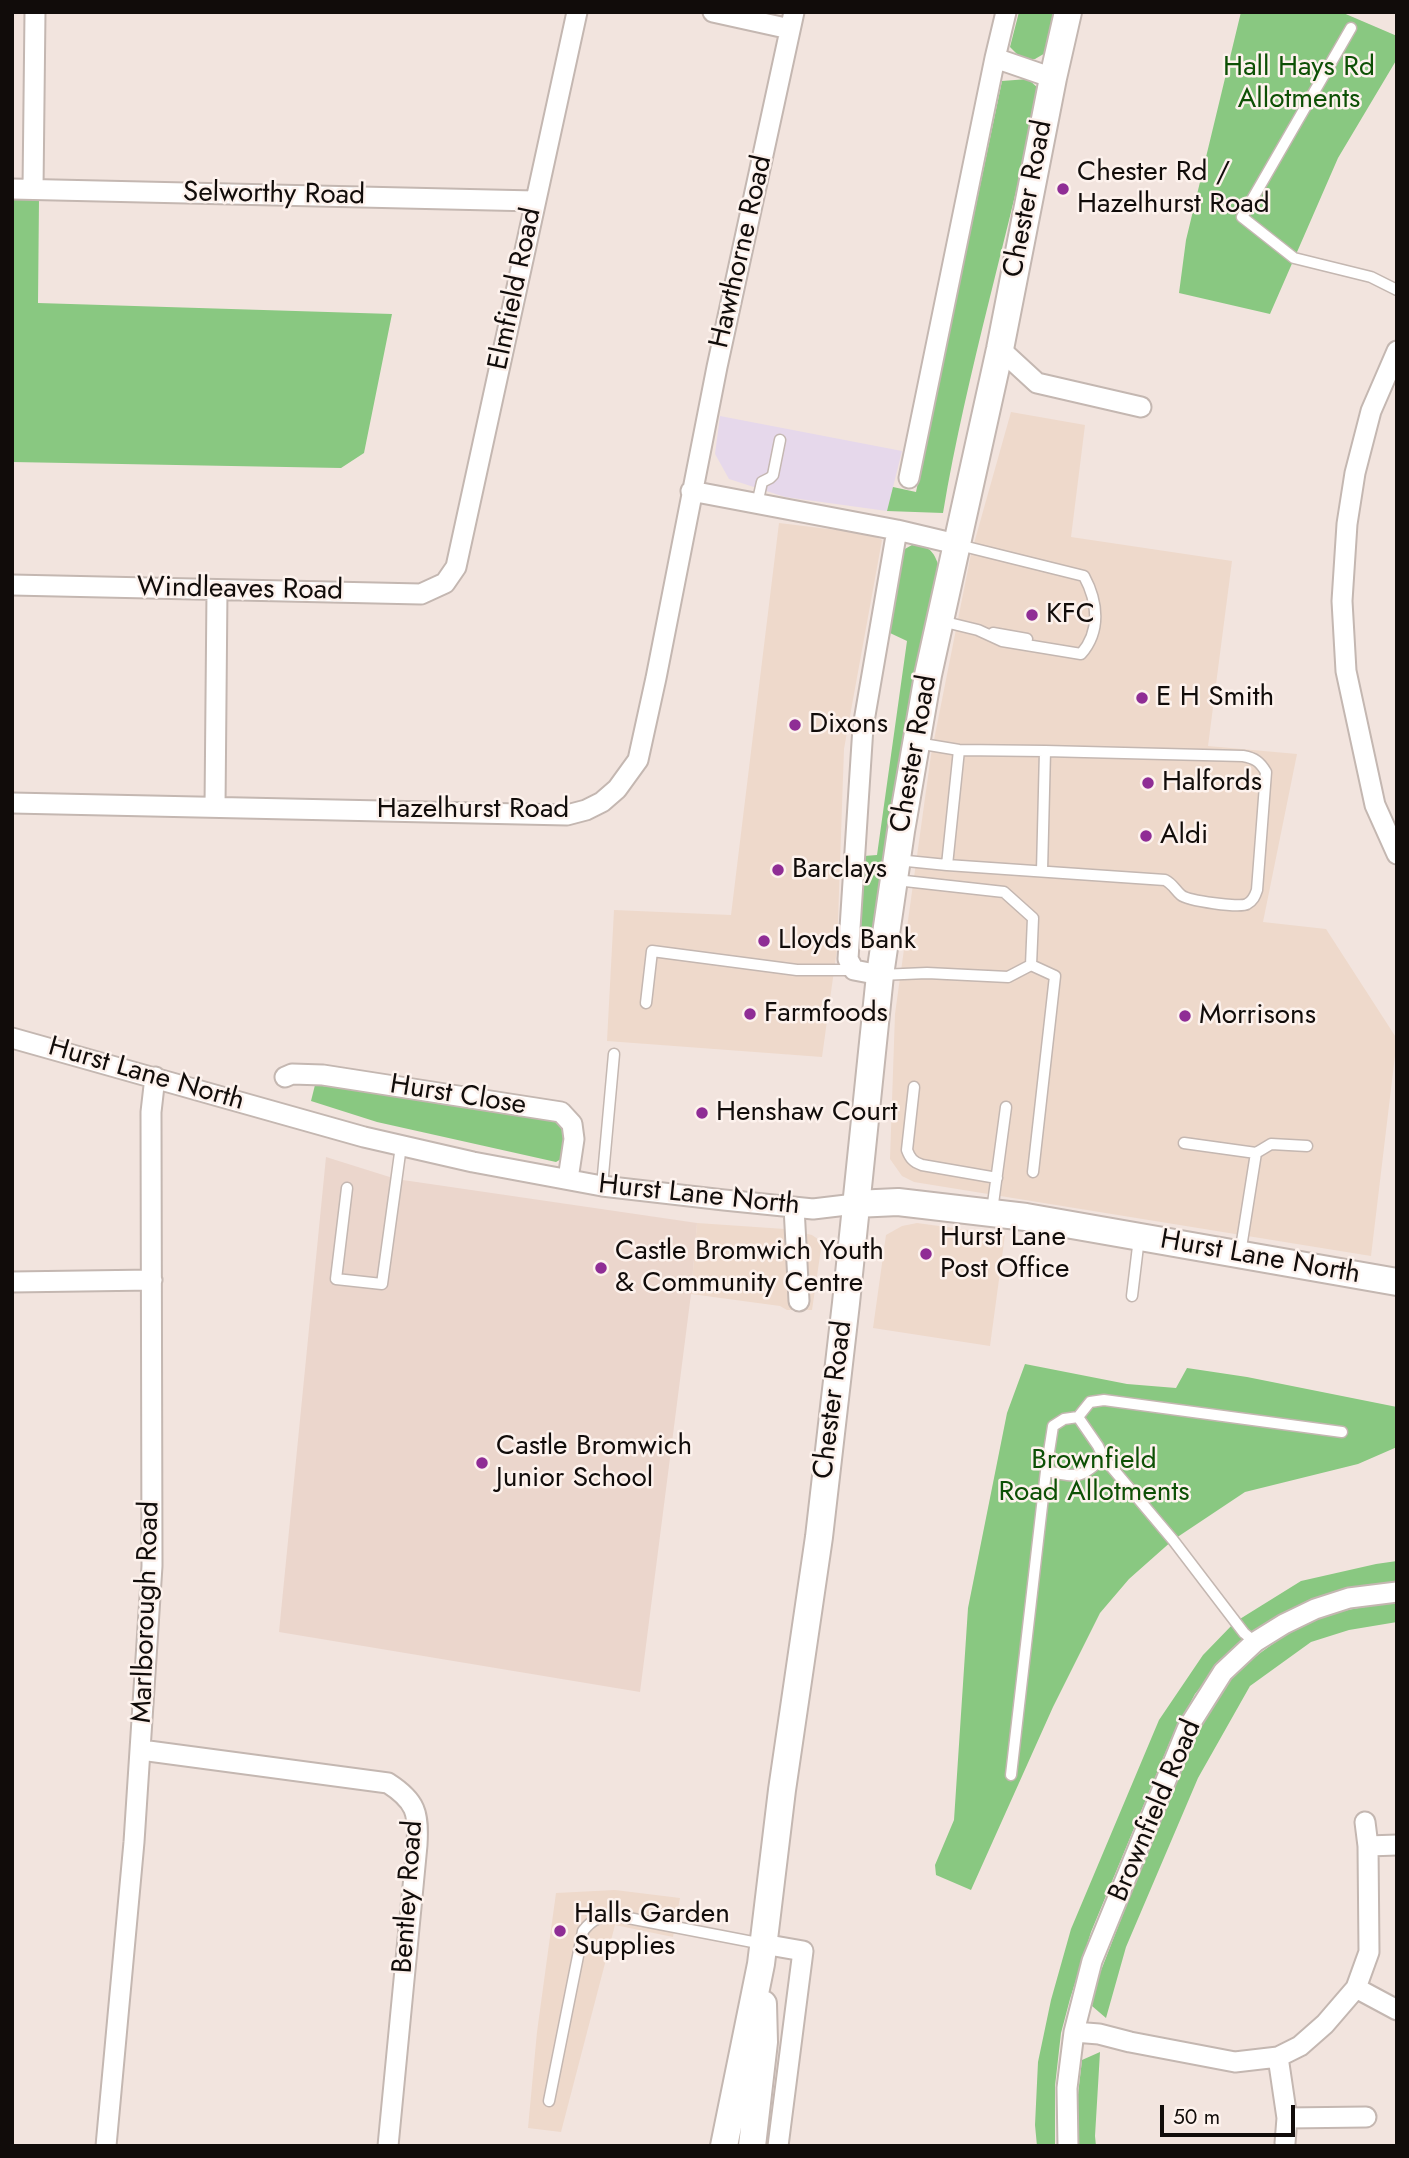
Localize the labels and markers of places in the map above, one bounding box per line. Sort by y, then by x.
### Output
place label: Chester Rd / Hazelhurst Road [1077,156,1270,222]
marker: Chester Rd / Hazelhurst Road [1055,181,1071,197]
place label: KFC [1046,598,1095,632]
marker: KFC [1024,607,1040,623]
place label: E H Smith [1156,681,1274,715]
marker: E H Smith [1134,690,1150,706]
place label: Dixons [809,708,888,742]
marker: Dixons [787,717,803,733]
place label: Halfords [1162,766,1262,800]
marker: Halfords [1140,775,1156,791]
place label: Aldi [1160,819,1208,853]
marker: Aldi [1138,828,1154,844]
place label: Barclays [792,853,887,887]
marker: Barclays [770,862,786,878]
place label: Lloyds Bank [778,924,916,958]
marker: Lloyds Bank [756,933,772,949]
place label: Farmfoods [764,997,888,1031]
place label: Morrisons [1199,999,1316,1033]
marker: Farmfoods [742,1006,758,1022]
marker: Morrisons [1177,1008,1193,1024]
place label: Henshaw Court [716,1096,897,1130]
marker: Henshaw Court [694,1105,710,1121]
place label: Hurst Lane Post Office [940,1221,1069,1287]
place label: Castle Bromwich Youth & Community Centre [615,1235,884,1301]
marker: Hurst Lane Post Office [918,1246,934,1262]
marker: Castle Bromwich Youth & Community Centre [593,1260,609,1276]
place label: Castle Bromwich Junior School [496,1430,692,1496]
marker: Castle Bromwich Junior School [474,1455,490,1471]
place label: Halls Garden Supplies [574,1898,730,1964]
marker: Halls Garden Supplies [552,1923,568,1939]

